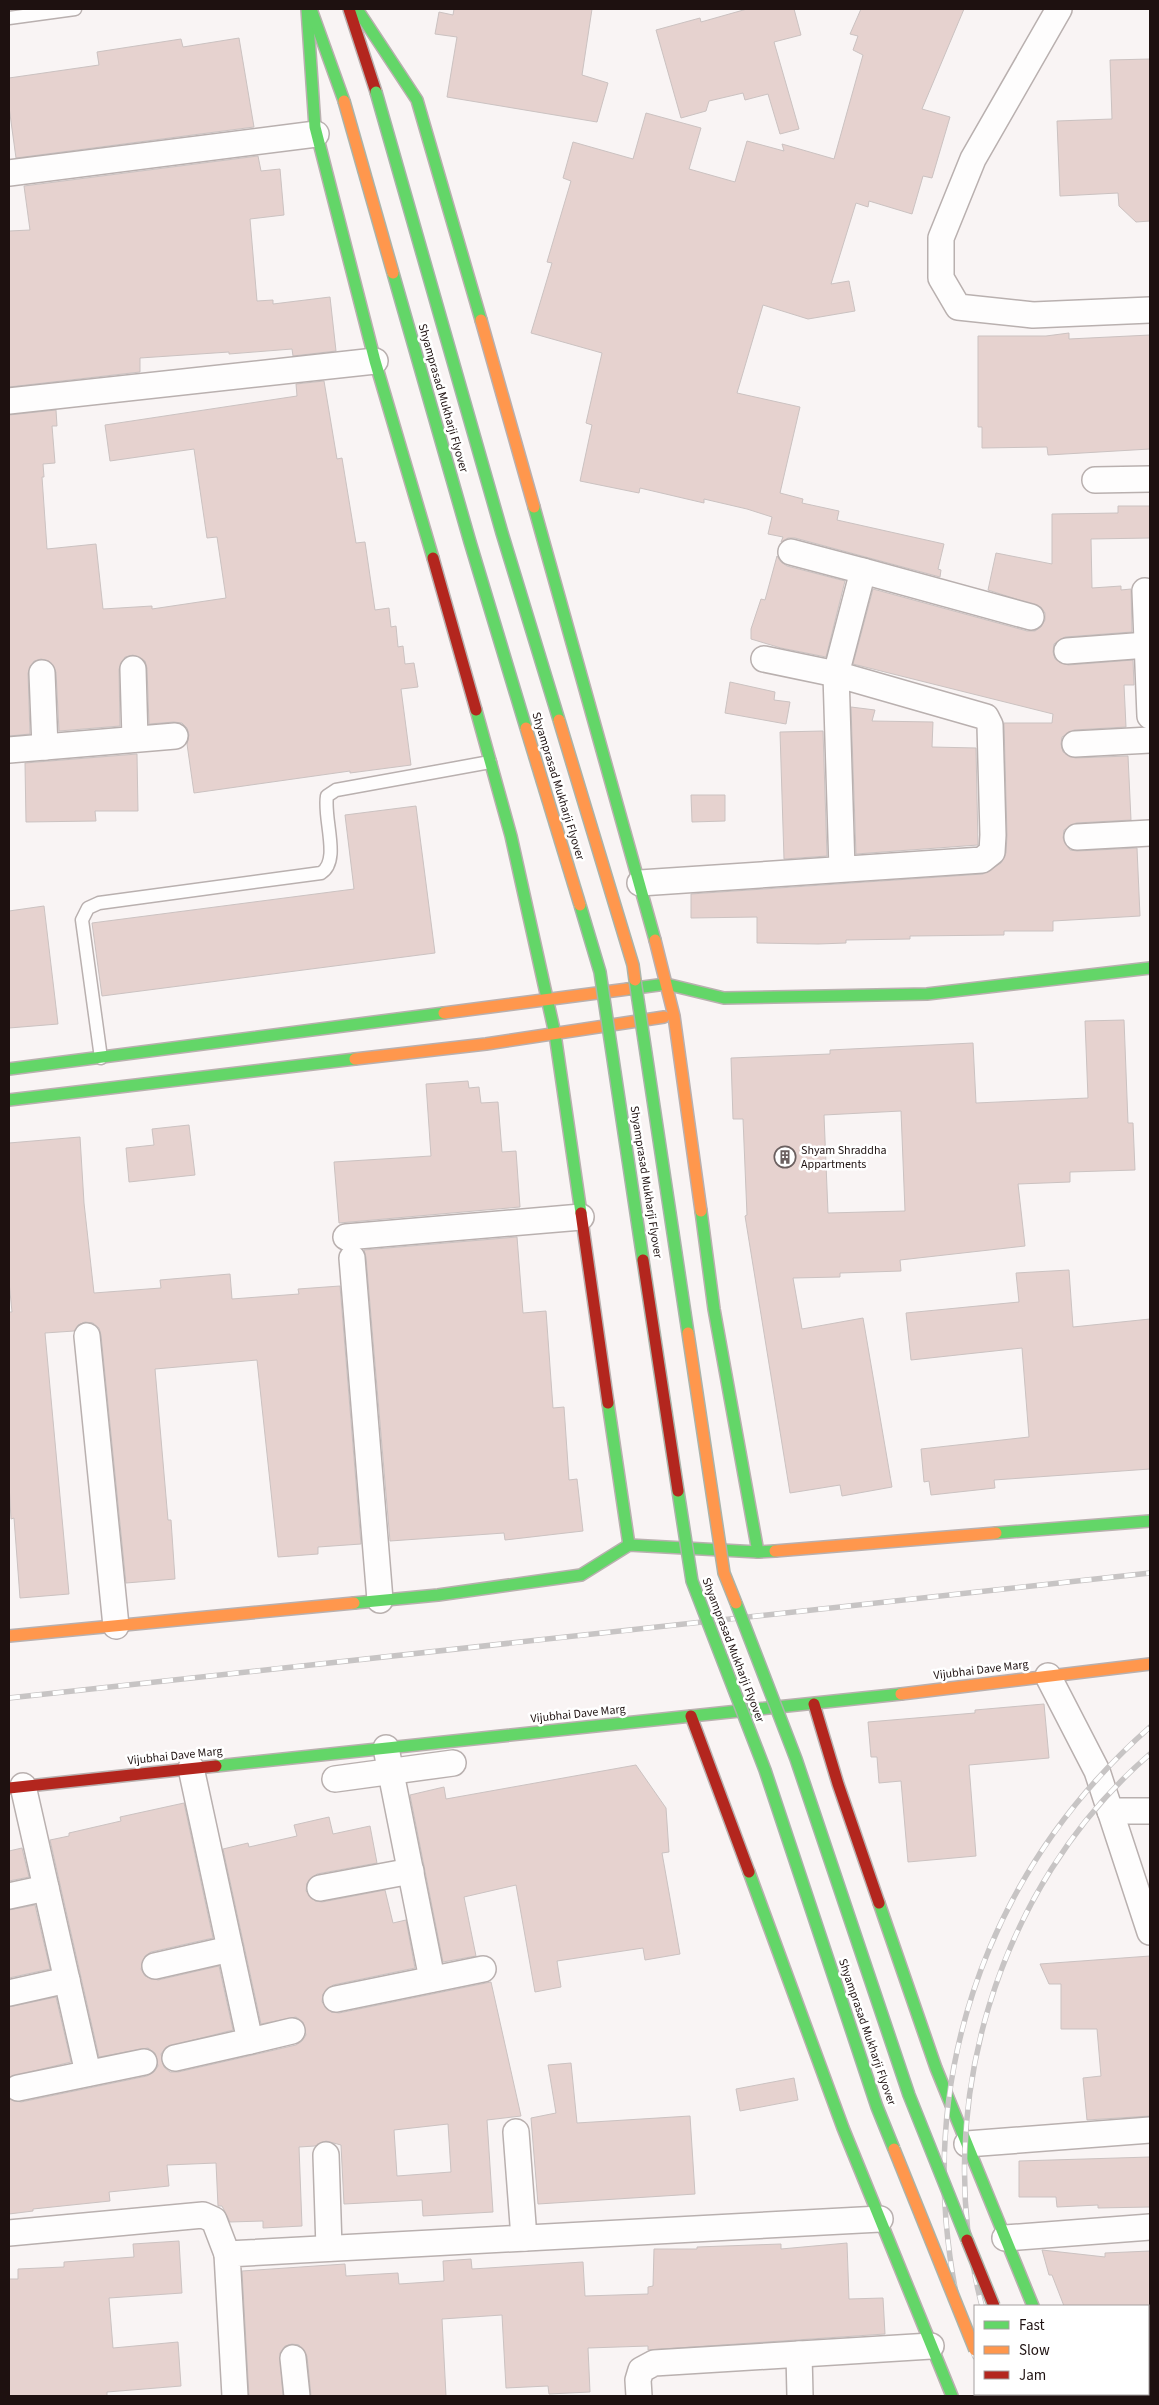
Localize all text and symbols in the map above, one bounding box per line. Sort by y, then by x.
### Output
street label: Shyamprasad Mukharji Flyover [414,322,473,475]
street label: Shyamprasad Mukharji Flyover [527,710,589,863]
street label: Shyamprasad Mukharji Flyover [626,1105,667,1260]
place label: Shyam Shraddha Appartments [801,1142,886,1173]
building icon: Shyam Shraddha Appartments [773,1145,797,1169]
street label: Shyamprasad Mukharji Flyover [697,1575,769,1726]
street label: Vijubhai Dave Marg [933,1656,1029,1684]
street label: Vijubhai Dave Marg [530,1701,626,1727]
street label: Vijubhai Dave Marg [127,1743,223,1769]
street label: Shyamprasad Mukharji Flyover [834,1956,900,2108]
legend [974,2305,1149,2395]
text: Fast [1019,2315,1045,2336]
text: Slow [1019,2340,1050,2361]
text: Jam [1019,2365,1046,2386]

